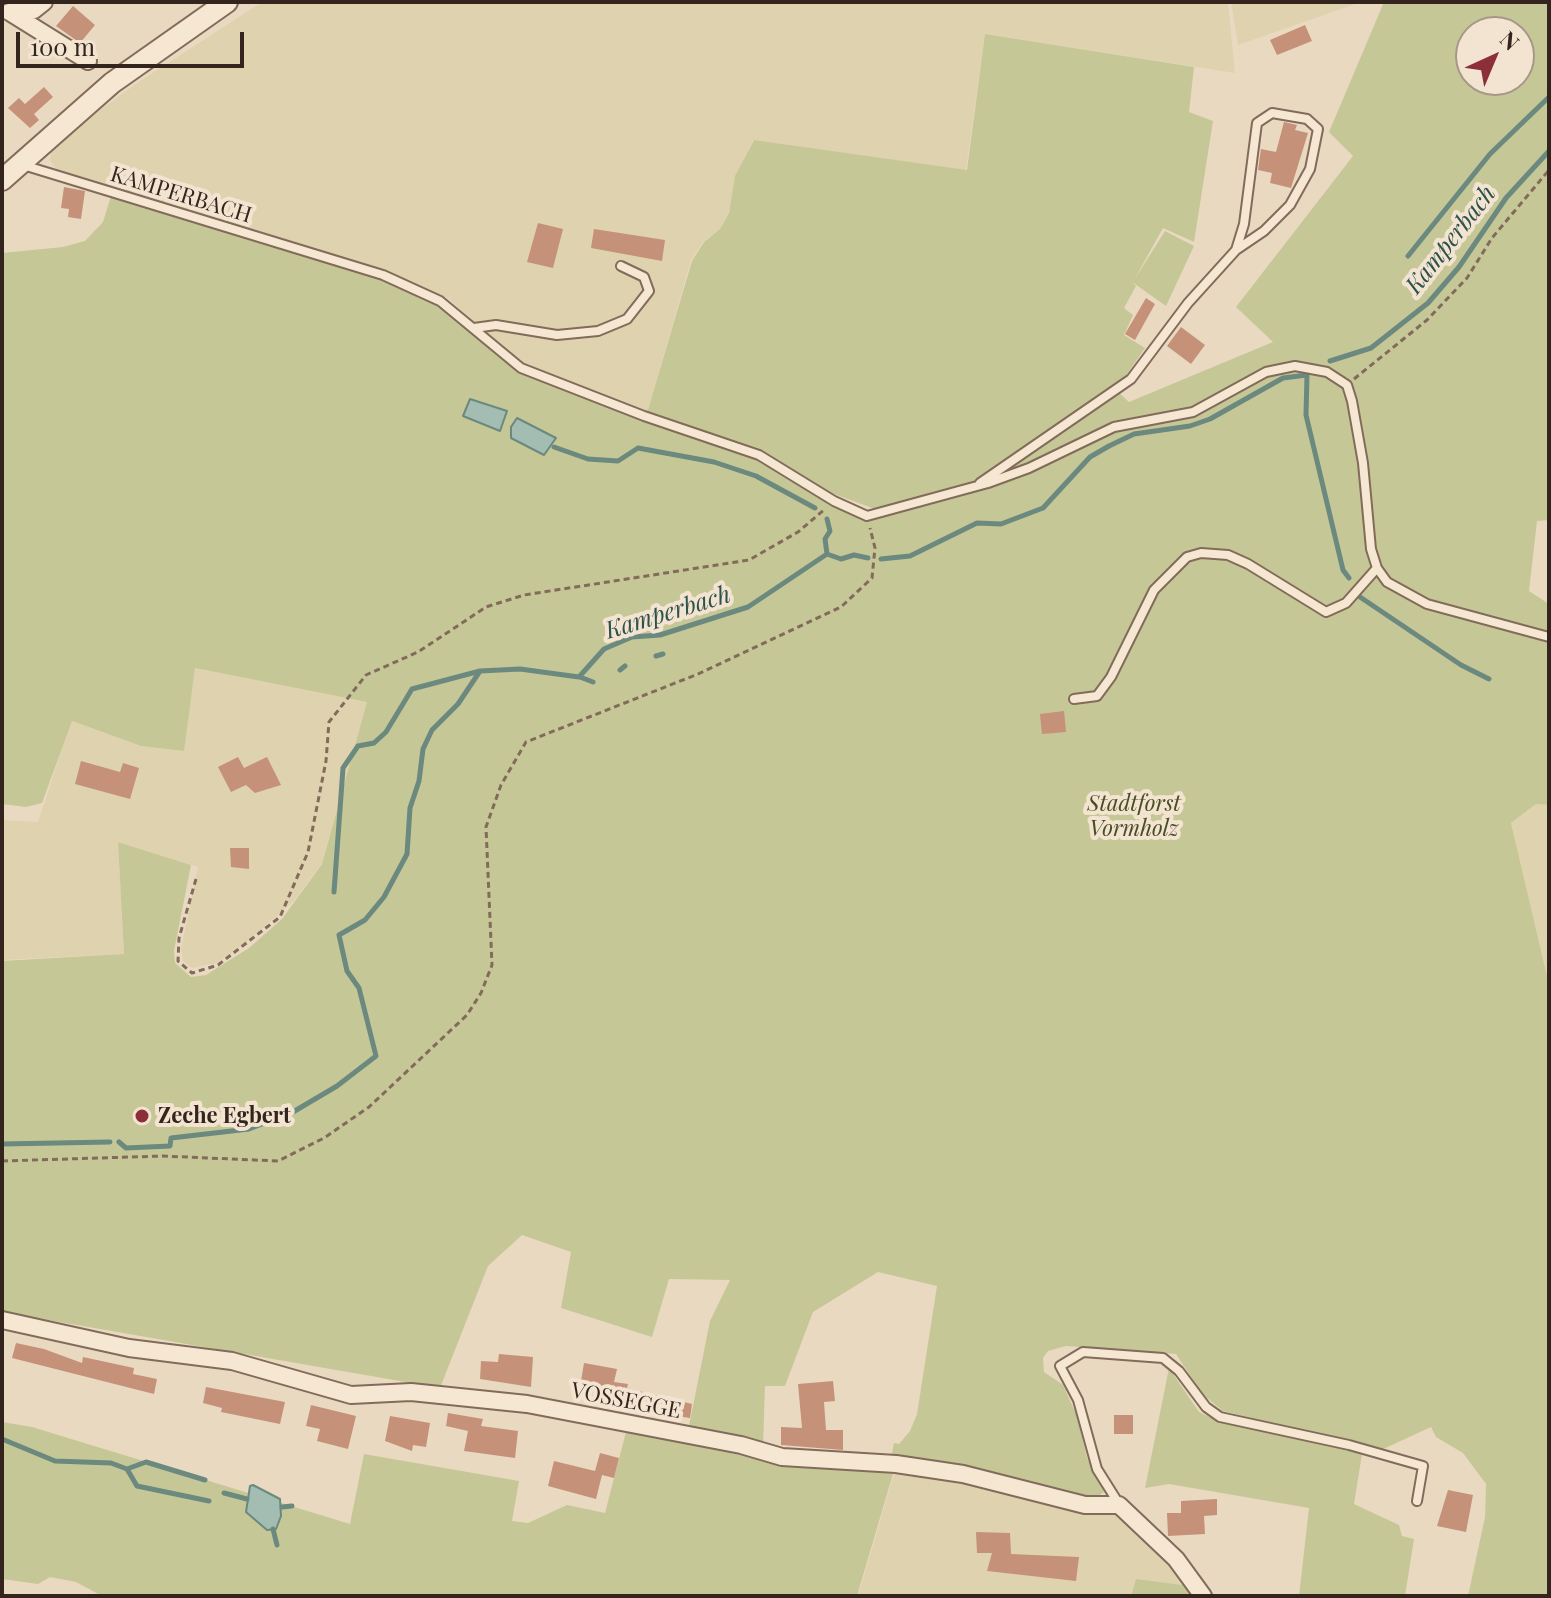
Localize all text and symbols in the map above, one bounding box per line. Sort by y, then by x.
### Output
scale bar [20,16,248,66]
north arrow [1455,16,1535,96]
text: N [1494,24,1526,56]
text: 100 m [30,30,95,62]
street label: KAMPERBACH [107,161,255,229]
water label: Kamperbach [1400,180,1502,300]
water label: Kamperbach [602,580,734,646]
park label: Stadtforst Vormholz [1087,791,1181,842]
place label: Zeche Egbert [158,1103,291,1129]
marker: Zeche Egbert [133,1107,151,1125]
street label: VOSSEGGE [569,1377,683,1425]

